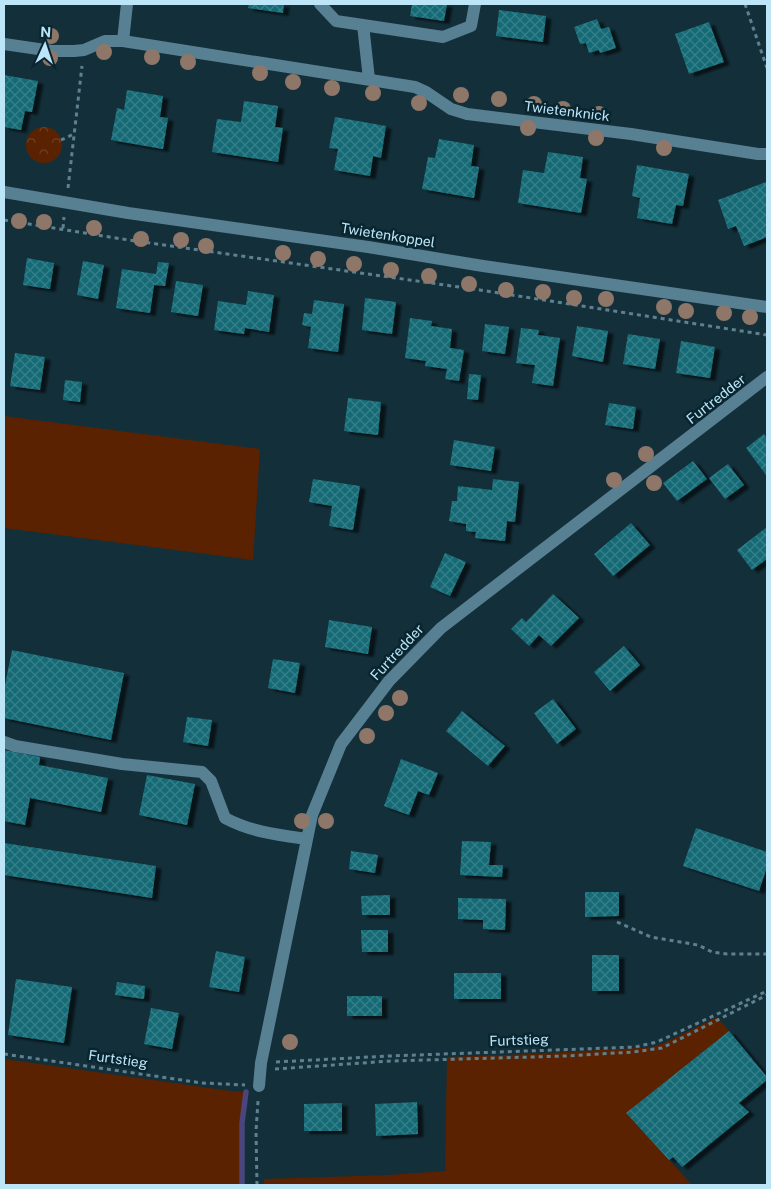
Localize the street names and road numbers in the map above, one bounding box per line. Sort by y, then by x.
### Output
street label: Twietenknick [523,98,611,124]
street label: Twietenkoppel [340,220,436,250]
street label: Furtredder [683,371,749,427]
street label: Furtredder [367,621,427,683]
street label: Furtstieg [489,1031,549,1049]
street label: Furtstieg [87,1047,149,1071]

